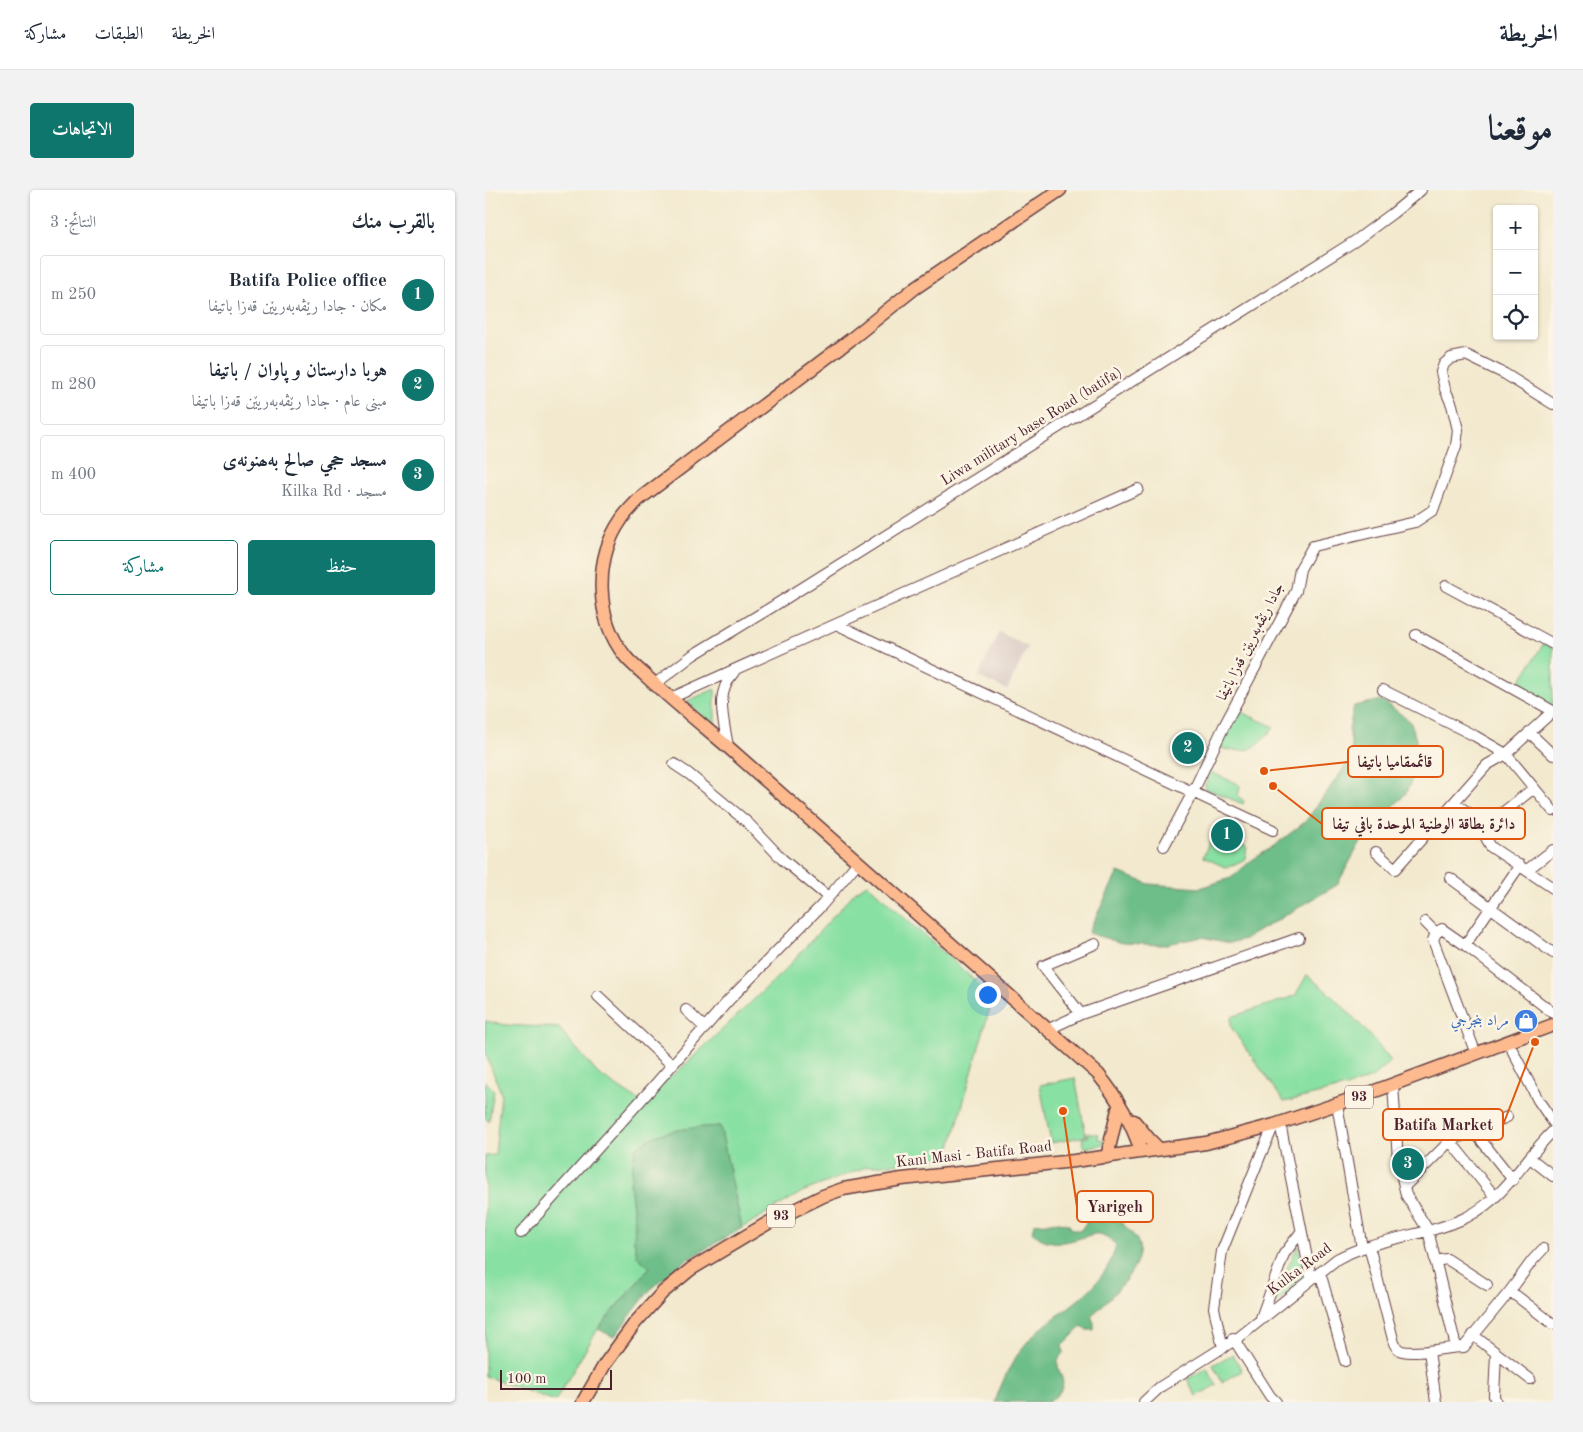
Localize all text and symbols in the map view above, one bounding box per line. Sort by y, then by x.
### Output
text: الخريطة [1500,23,1558,47]
text: مشاركة [25,25,66,43]
text: الطبقات [94,25,143,43]
text: الخريطة [171,25,215,43]
button: الاتجاهات [30,103,134,158]
text: موقعنا [1488,112,1553,147]
map controls [1493,205,1538,340]
button: + [1493,205,1538,250]
text: بالقرب منك [352,212,435,233]
text: النتائج: 3 [50,215,96,231]
button: − [1493,250,1538,295]
text: Batifa Police office [228,272,387,291]
text: 250 m [51,287,96,303]
text: 1 [413,287,423,303]
button: locate [1493,295,1538,340]
text: مكان · جادا رێڤه‌به‌ريێن قه‌زا باتيفا [208,299,387,315]
text: هوبا دارستان و پاوان / باتيفا [209,362,387,381]
street label: Liwa military base Road (batifa) [939,365,1125,489]
text: 280 m [51,377,96,393]
text: 2 [413,377,423,393]
text: مبنى عام · جادا رێڤه‌به‌ريێن قه‌زا باتيفا [192,394,387,410]
text: مسجد حجي صالح بەھنونەی [222,452,387,471]
text: 400 m [51,467,96,483]
text: 3 [413,467,423,483]
text: مسجد · Kilka Rd [281,484,387,500]
button: مشاركة [50,540,238,595]
button: حفظ [248,540,435,595]
street label: جادا رێڤه‌به‌ريێن قه‌زا باتيفا [1214,580,1287,703]
pin: 2 [1172,729,1204,767]
callout: قائممقاميا باتيفا [1348,746,1443,777]
text: قائممقاميا باتيفا [1358,753,1433,771]
callout: دائرة بطاقة الوطنية الموحدة بافي تيفا [1322,808,1525,839]
pin: 1 [1211,816,1243,854]
text: دائرة بطاقة الوطنية الموحدة بافي تيفا [1333,816,1515,837]
your location [975,982,1001,1008]
shop icon: مراد بنجرجي [1513,1008,1539,1034]
place label: مراد بنجرجي [1451,1014,1509,1032]
road number: 93 [1345,1086,1373,1109]
callout: Batifa Market [1383,1109,1503,1140]
text: Batifa Market [1393,1118,1493,1134]
street label: Kani Masi - Batifa Road [895,1139,1053,1171]
pin: 3 [1392,1145,1424,1183]
callout: Yarigeh [1077,1191,1153,1222]
text: Yarigeh [1087,1200,1143,1216]
road number: 93 [767,1204,795,1228]
street label: Kulka Road [1265,1241,1335,1299]
scale bar [500,1367,613,1390]
text: 100 m [507,1372,546,1386]

